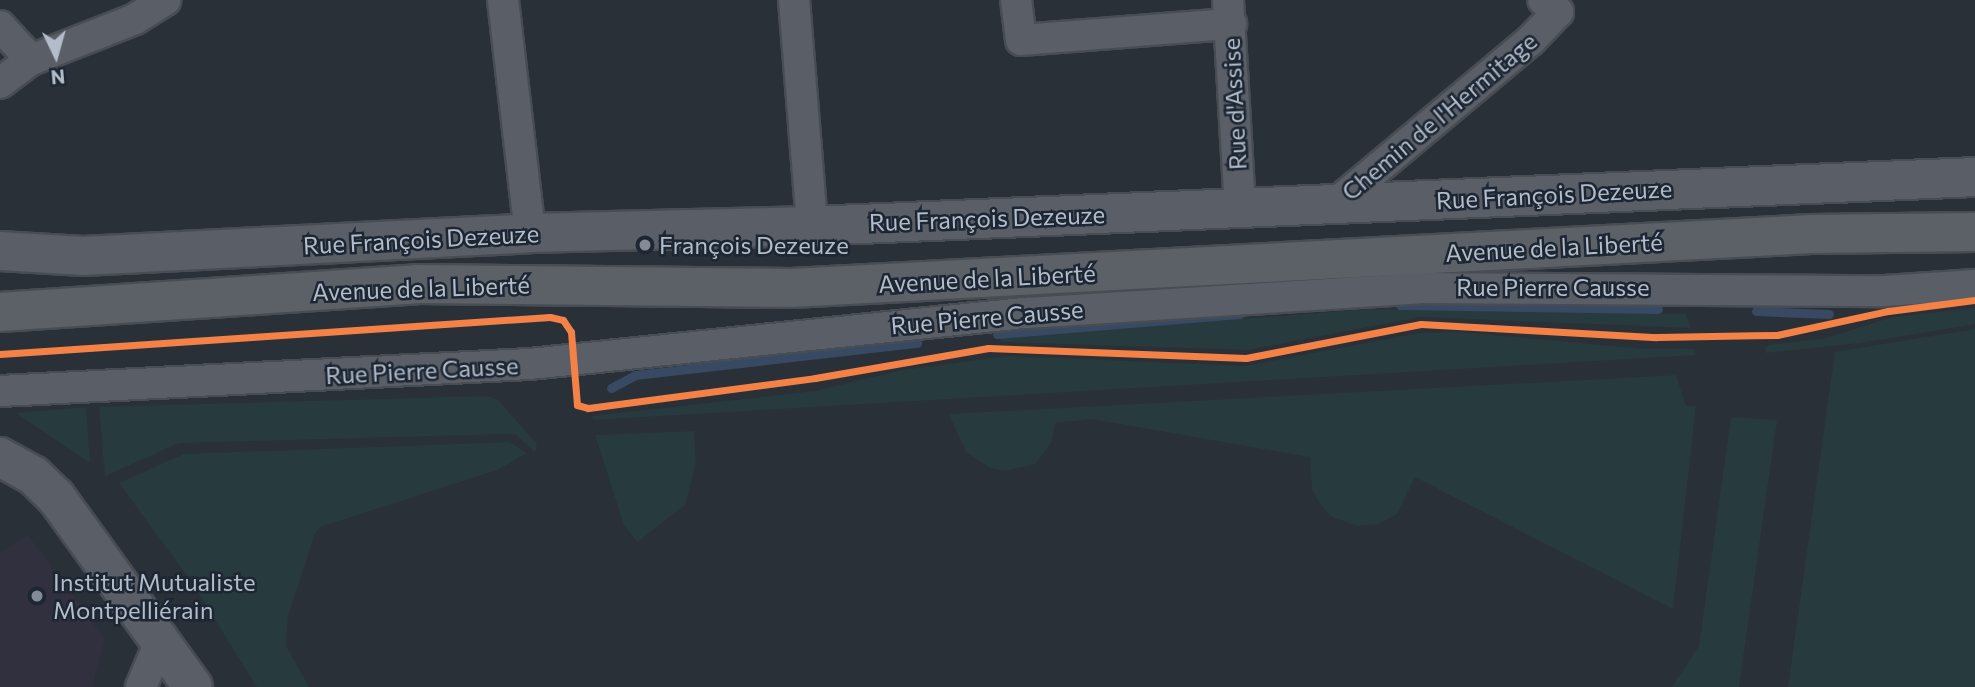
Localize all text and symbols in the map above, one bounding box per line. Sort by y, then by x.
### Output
north arrow [21,21,91,91]
street label: Chemin de l'Hermitage [1336,26,1542,206]
street label: Rue d'Assise [1216,37,1252,171]
text: N [50,65,66,89]
street label: Rue François Dezeuze [1435,173,1673,215]
street label: Rue François Dezeuze [868,199,1106,237]
street label: Rue François Dezeuze [302,218,540,260]
street label: Avenue de la Liberté [1445,227,1663,267]
place label: François Dezeuze [659,231,849,259]
marker: François Dezeuze [637,237,653,253]
street label: Avenue de la Liberté [878,258,1096,298]
street label: Avenue de la Liberté [312,270,530,306]
street label: Rue Pierre Causse [1456,273,1650,301]
street label: Rue Pierre Causse [889,294,1085,340]
street label: Rue Pierre Causse [325,351,519,389]
place label: Institut Mutualiste Montpelliérain [53,568,256,624]
marker: Institut Mutualiste Montpelliérain [27,586,47,606]

